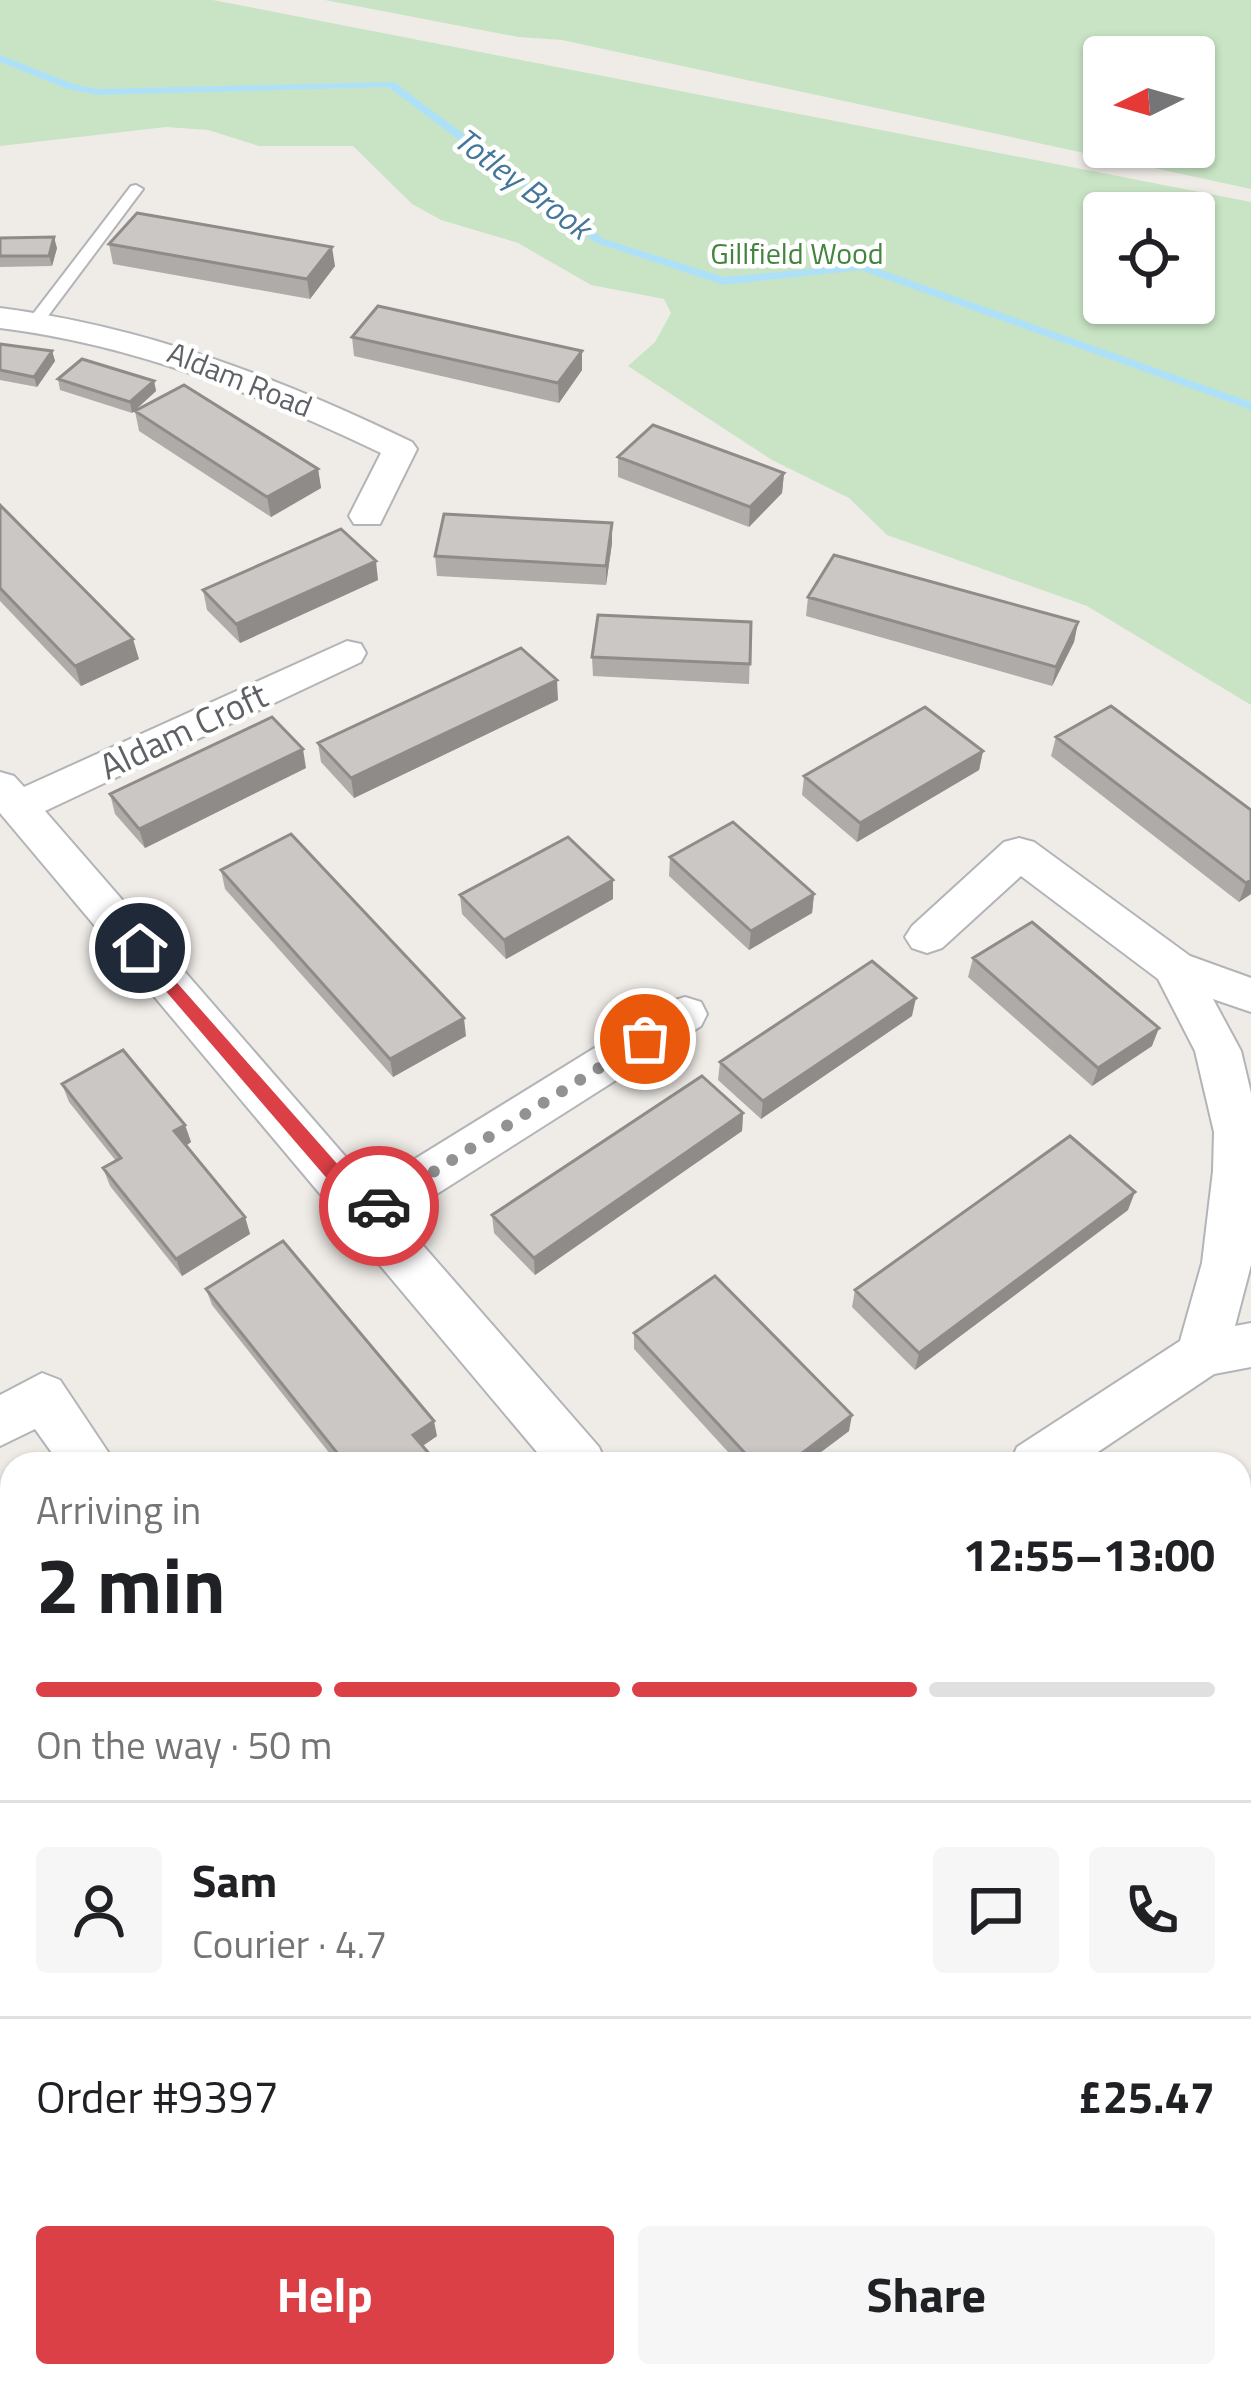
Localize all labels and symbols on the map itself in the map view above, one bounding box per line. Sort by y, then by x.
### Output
north arrow [1083,36,1215,168]
water label: Totley Brook [444,115,605,253]
park label: Gillfield Wood [710,230,884,276]
street label: Aldam Road [161,329,319,429]
street label: Aldam Croft [90,667,277,793]
pin [89,897,191,999]
pin [594,988,696,1090]
courier [319,1146,439,1266]

